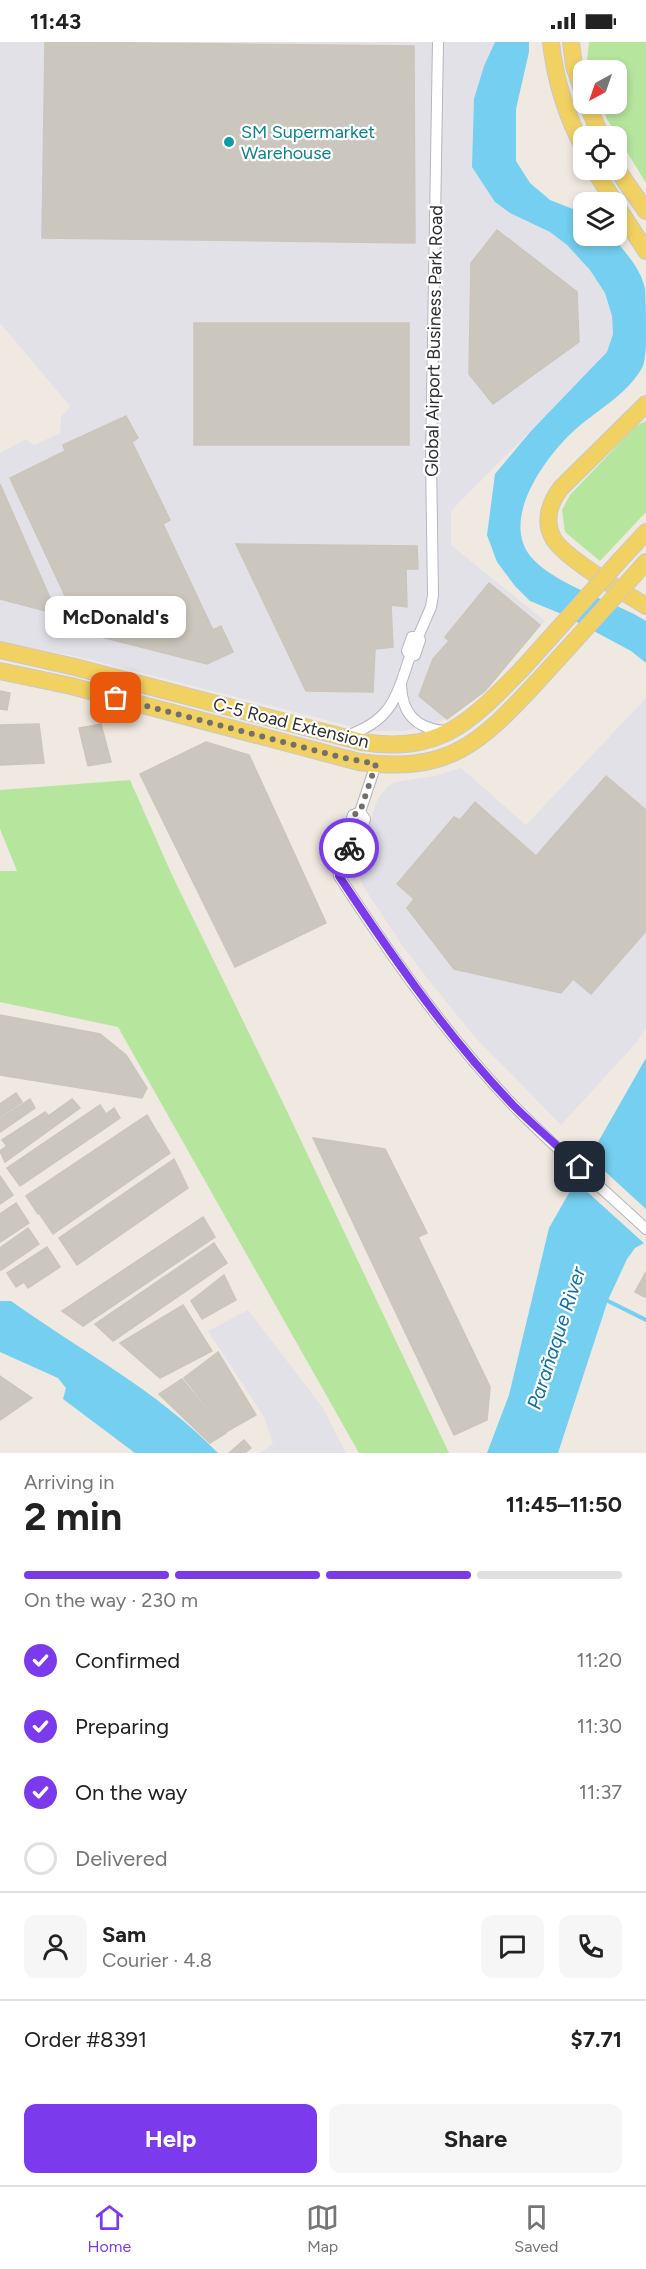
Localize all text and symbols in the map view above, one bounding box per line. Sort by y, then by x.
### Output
text: 11:43 [30,8,81,35]
north arrow [573,60,627,114]
map controls [573,60,627,246]
place label: SM Supermarket Warehouse [241,121,375,164]
button: locate [573,126,627,180]
marker: SM Supermarket Warehouse [222,135,236,149]
button: layers [573,192,627,246]
street label: Global Airport Business Park Road [421,205,447,477]
callout: McDonald's [45,596,186,638]
text: McDonald's [62,605,169,629]
pin [90,672,141,723]
icon: bag [99,681,132,714]
street label: C-5 Road Extension [211,693,371,753]
courier [319,818,379,878]
icon: bike [333,832,366,865]
pin [554,1141,605,1192]
icon: home [563,1150,596,1183]
water label: Parañaque River [522,1263,591,1412]
text: Arriving in [24,1470,114,1494]
text: 11:45–11:50 [506,1491,622,1518]
text: 2 min [24,1493,122,1540]
text: On the way · 230 m [24,1588,198,1612]
icon: check [24,1644,57,1677]
text: Confirmed [75,1647,180,1674]
text: 11:20 [576,1648,622,1672]
icon: check [24,1710,57,1743]
text: Preparing [75,1713,169,1740]
text: 11:30 [577,1714,622,1738]
icon: check [24,1776,57,1809]
text: On the way [75,1779,187,1806]
text: 11:37 [579,1780,622,1804]
text: Delivered [75,1845,168,1872]
button: person [24,1915,87,1978]
button: chat [481,1915,544,1978]
button: phone [559,1915,622,1978]
text: Sam [102,1921,146,1948]
text: Courier · 4.8 [102,1948,212,1972]
text: Order #8391 [24,2026,147,2053]
text: $7.71 [571,2026,622,2053]
button: Help [24,2104,317,2173]
button: Share [329,2104,622,2173]
tab: Home [88,2201,131,2256]
tab: Map [306,2201,339,2256]
tab: Saved [514,2201,558,2256]

